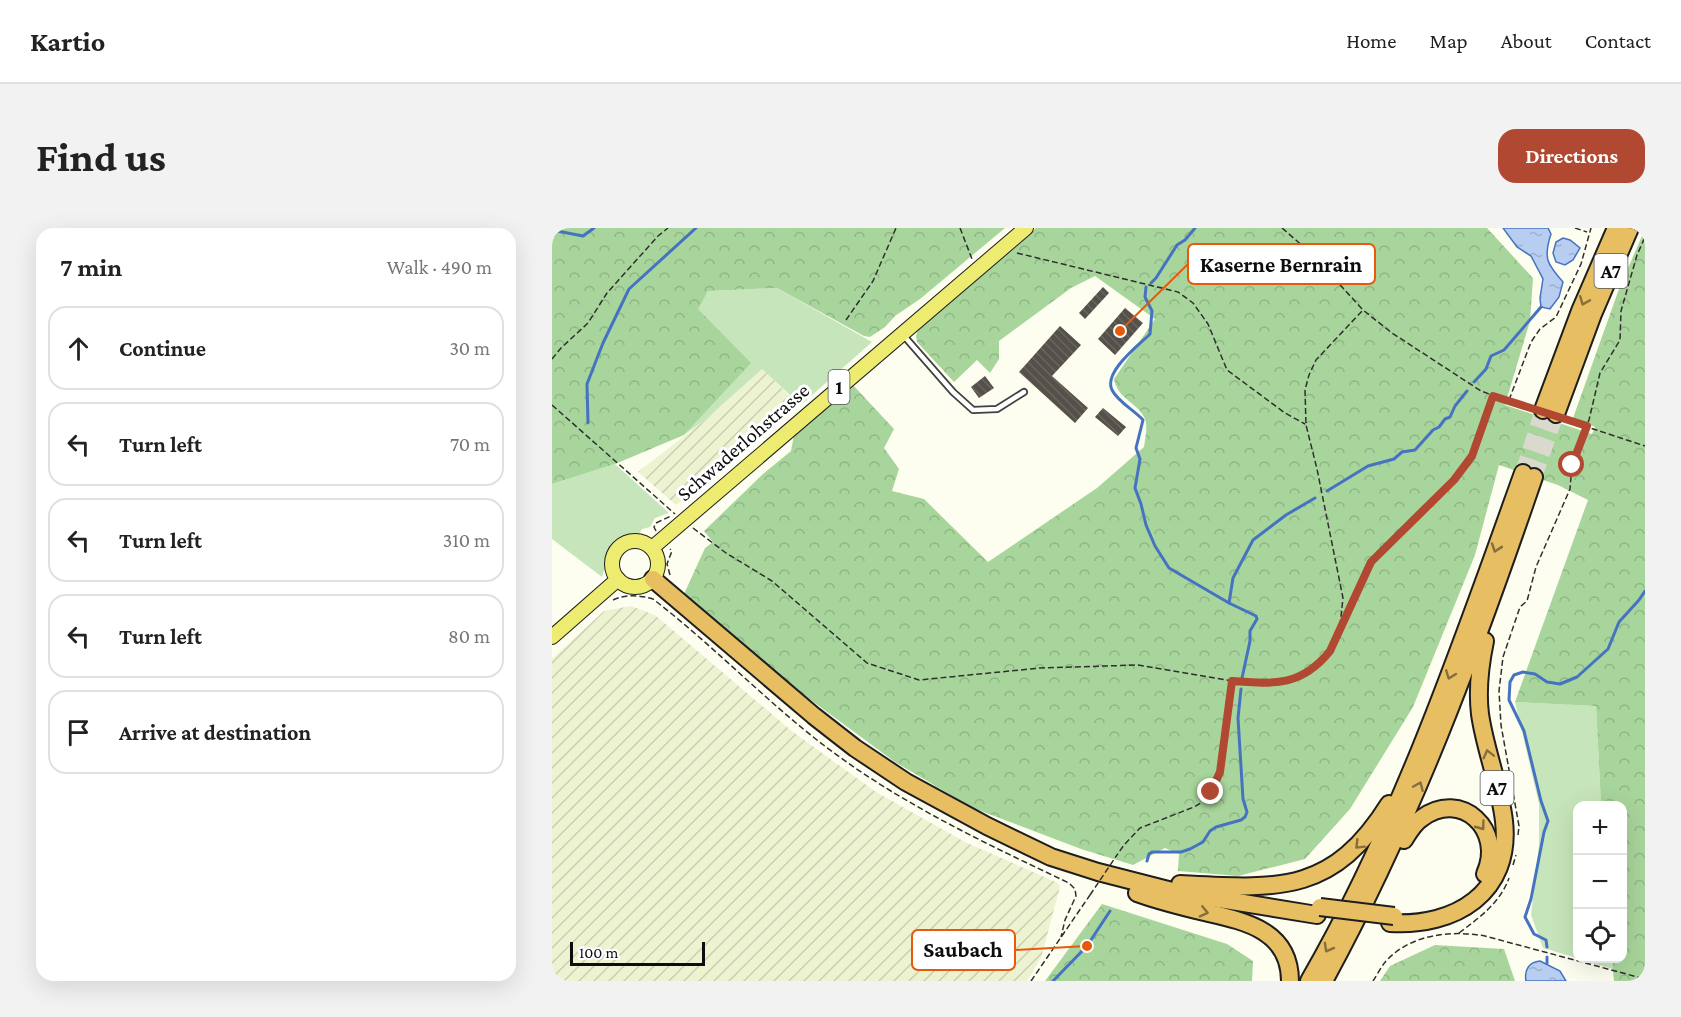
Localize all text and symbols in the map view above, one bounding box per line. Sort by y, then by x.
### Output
text: Kartio [30,26,105,57]
text: Home [1346,29,1396,53]
text: Map [1429,29,1468,53]
text: About [1501,29,1552,53]
text: Contact [1585,29,1651,53]
button: Directions [1498,129,1645,183]
text: Find us [36,133,166,180]
callout: Kaserne Bernrain [1188,244,1375,284]
text: Kaserne Bernrain [1200,252,1363,277]
text: 7 min [60,253,122,282]
road number: A7 [1594,254,1628,288]
text: Walk · 490 m [387,256,492,278]
one-way arrow [1579,295,1591,306]
icon: ahead [62,332,95,365]
text: Continue [119,336,206,361]
text: 30 m [449,337,490,359]
road number: 1 [828,370,850,404]
street label: Schwaderlohstrasse [672,378,814,506]
icon: left [62,428,95,461]
text: Turn left [119,432,202,457]
text: 70 m [450,433,490,455]
route start [1558,451,1584,477]
icon: left [62,524,95,557]
text: Turn left [119,528,202,553]
text: 310 m [443,529,490,551]
one-way arrow [1491,542,1504,553]
icon: left [62,620,95,653]
text: Turn left [119,624,202,649]
text: 80 m [448,625,490,647]
one-way arrow [1445,669,1457,680]
icon: arrive [62,716,95,749]
text: Arrive at destination [119,720,311,745]
one-way arrow [1483,749,1496,759]
road number: A7 [1480,771,1514,805]
route end [1197,778,1223,804]
one-way arrow [1412,782,1424,793]
map controls [1573,801,1627,963]
button: + [1573,801,1627,855]
one-way arrow [1474,820,1485,831]
one-way arrow [1355,837,1366,848]
button: − [1573,855,1627,909]
one-way arrow [1199,905,1209,918]
button: locate [1573,909,1627,963]
callout: Saubach [912,930,1015,970]
text: Saubach [923,937,1003,962]
scale bar [570,939,705,966]
one-way arrow [1324,942,1335,952]
text: 100 m [579,944,618,961]

